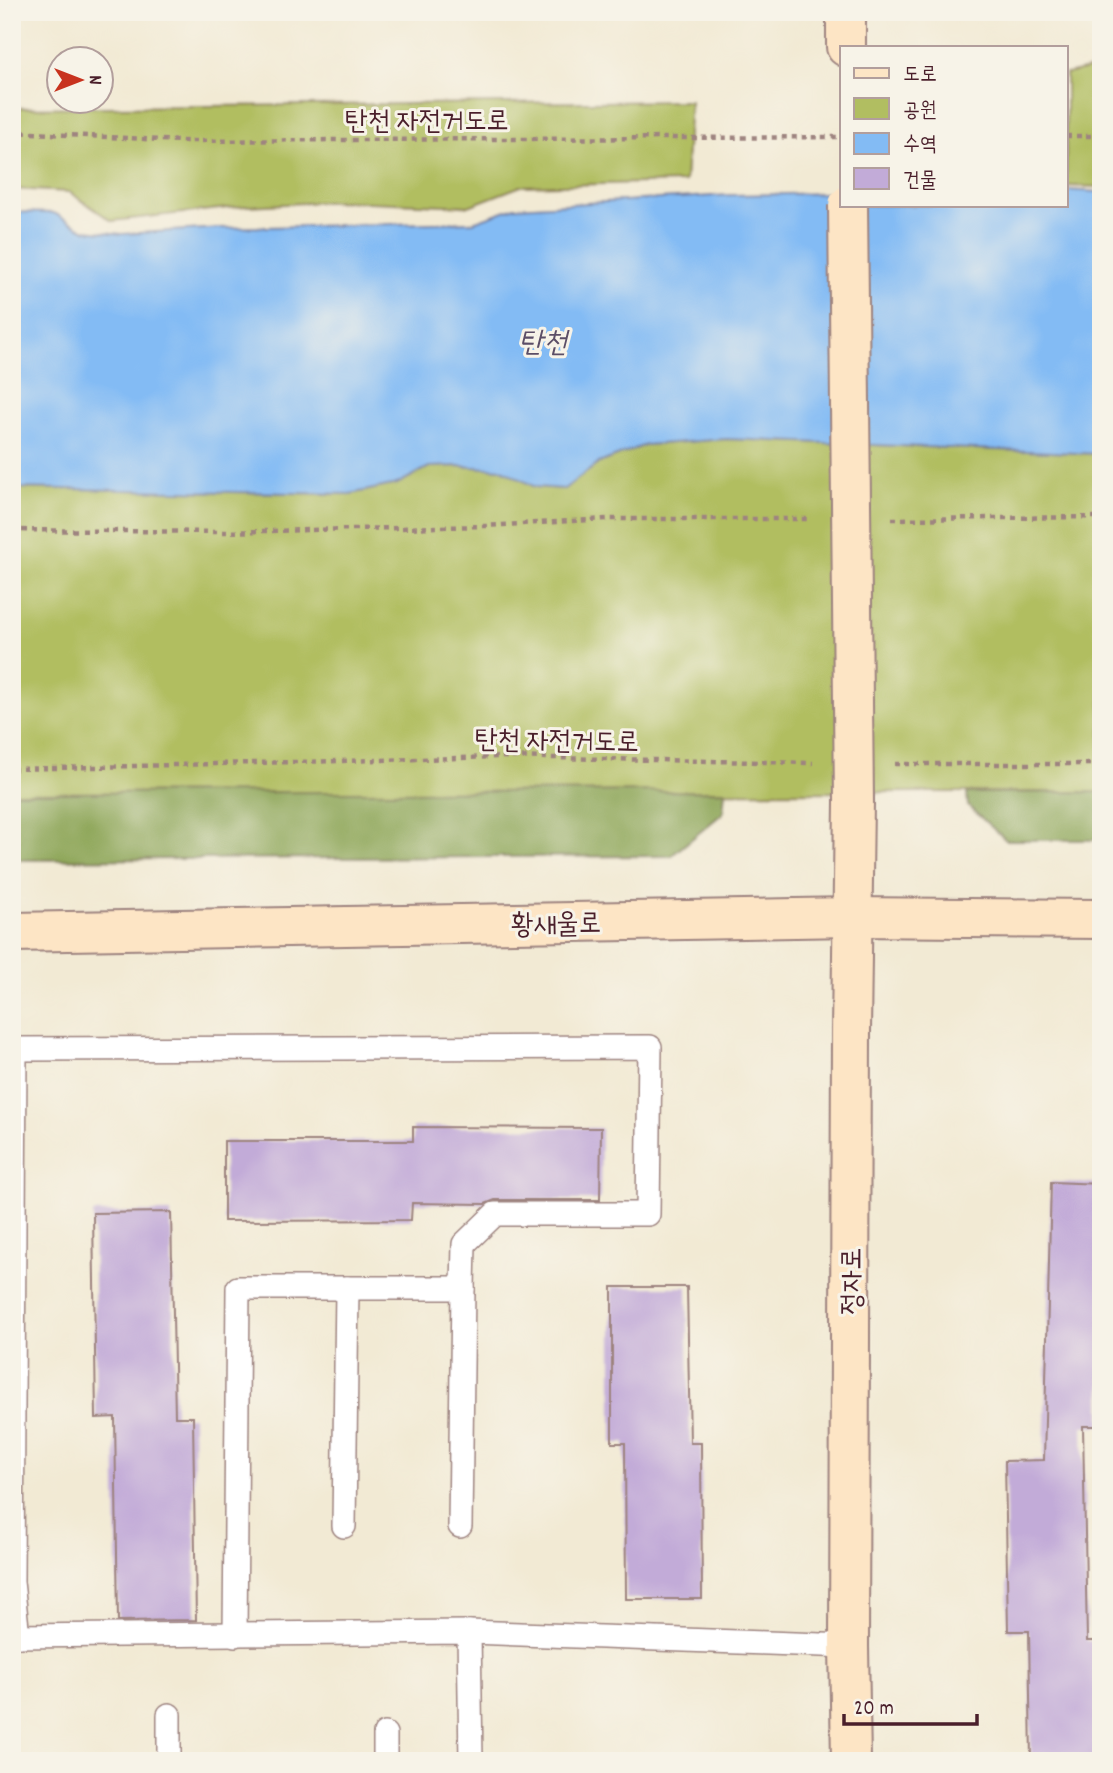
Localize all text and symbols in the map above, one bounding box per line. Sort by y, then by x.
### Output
north arrow [46,46,116,116]
legend [840,46,1068,206]
text: 도로 [903,61,937,91]
text: N [80,75,107,85]
text: 공원 [903,97,937,127]
street label: 탄천 자전거도로 [345,104,509,144]
text: 수역 [903,131,937,161]
text: 건물 [903,167,937,197]
water label: 탄천 [519,324,570,367]
street label: 탄천 자전거도로 [475,723,639,765]
street label: 황새울로 [511,906,601,948]
street label: 정자로 [835,1247,875,1315]
scale bar [844,1682,976,1726]
text: 20 m [854,1695,894,1725]

